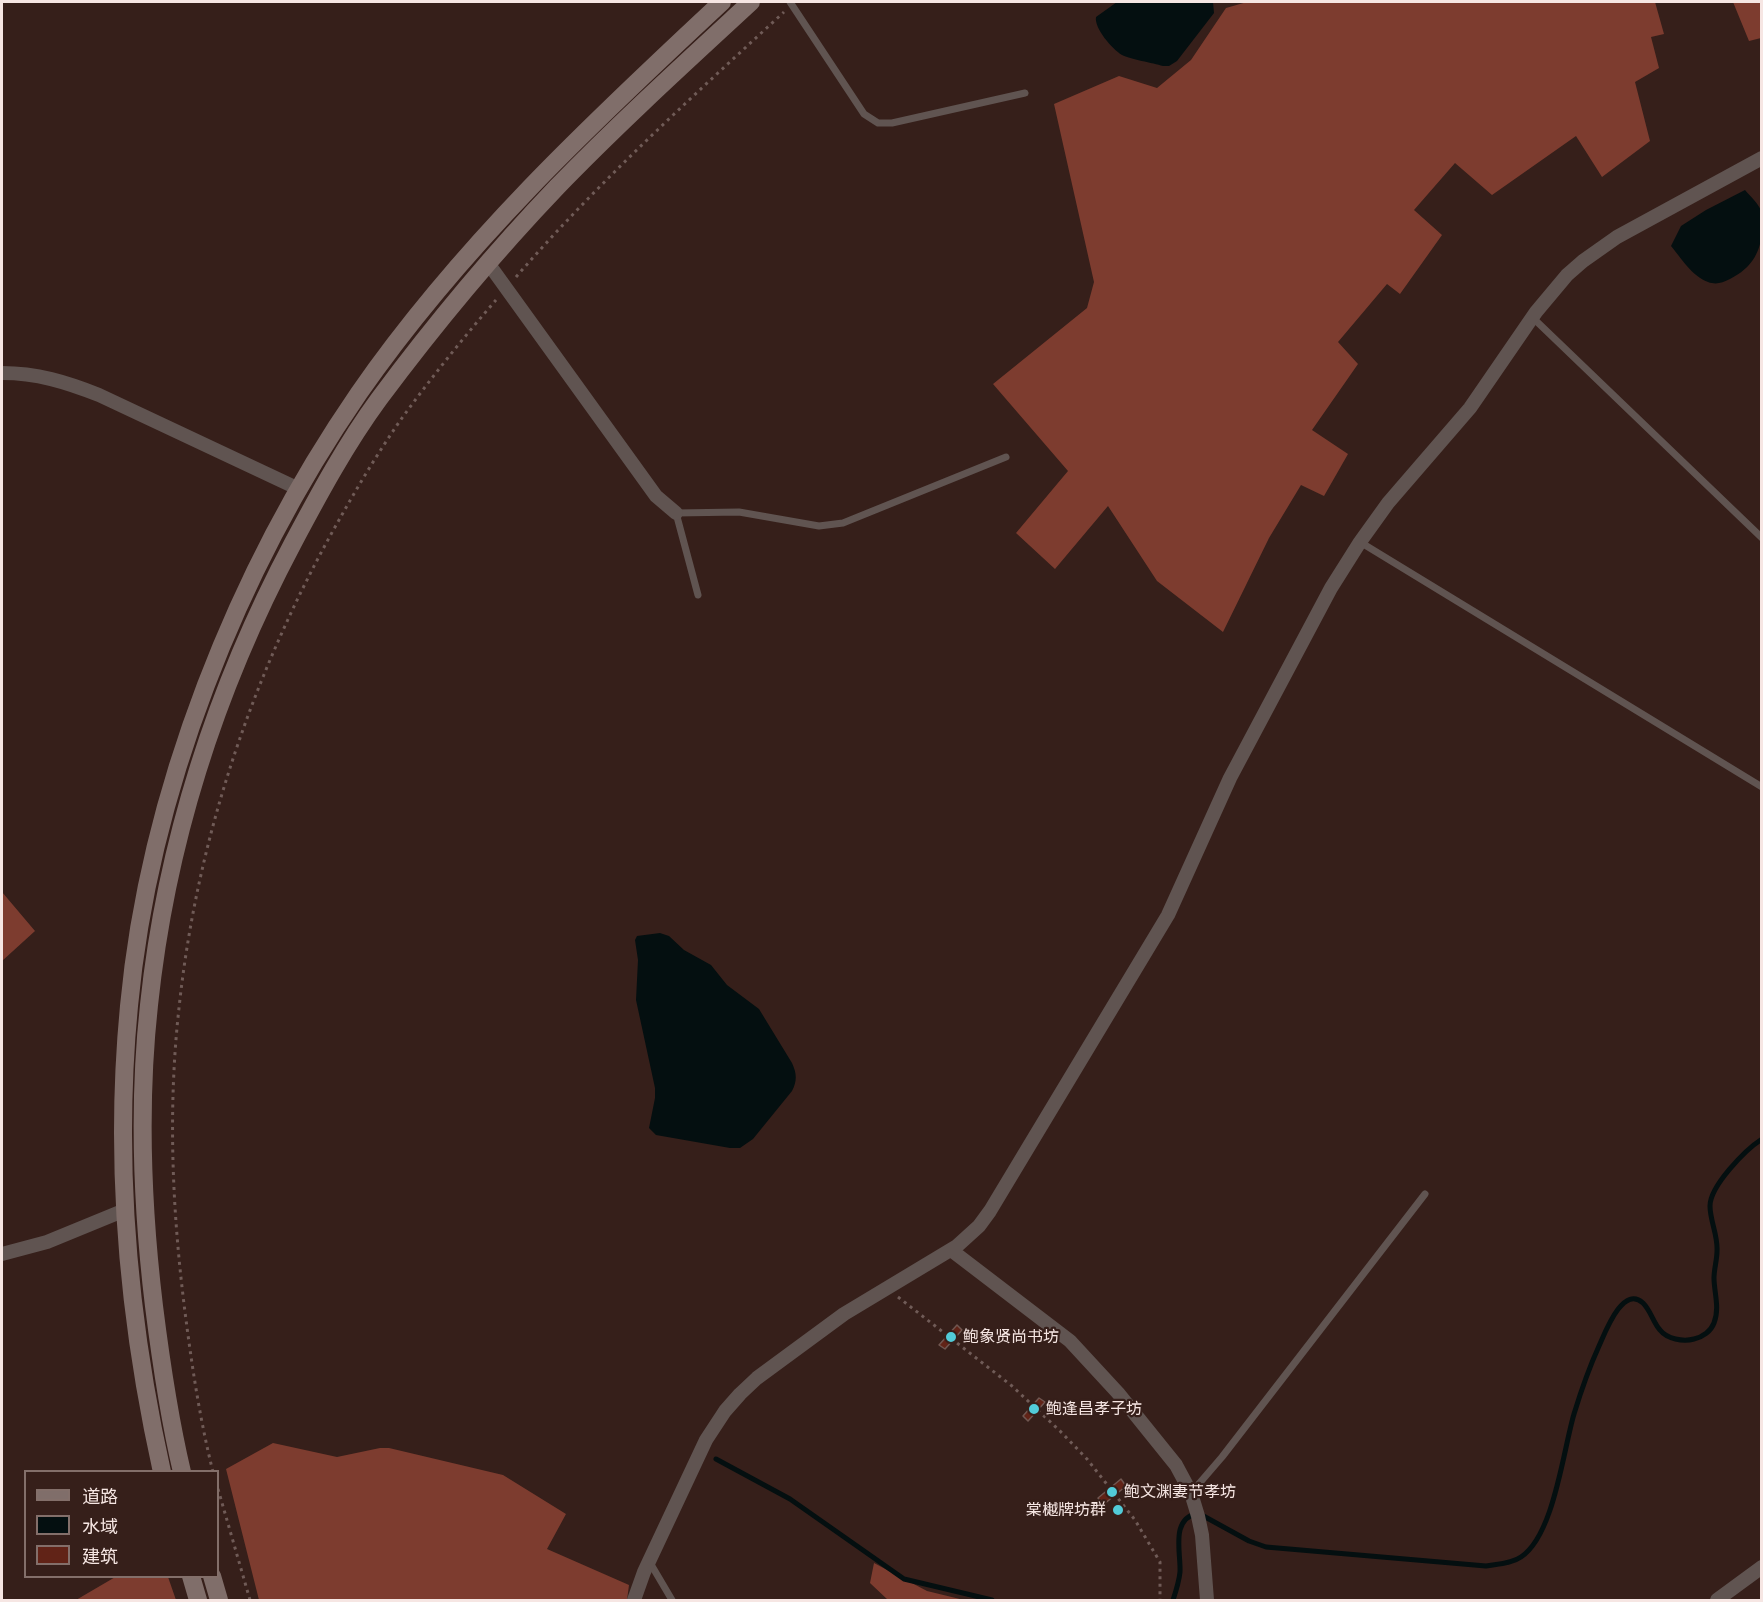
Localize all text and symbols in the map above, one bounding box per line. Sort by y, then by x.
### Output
place label: 鲍象贤尚书坊 [963,1327,1059,1347]
marker: 鲍象贤尚书坊 [944,1330,958,1344]
place label: 鲍逢昌孝子坊 [1046,1399,1142,1419]
marker: 鲍逢昌孝子坊 [1027,1402,1041,1416]
legend [24,1470,219,1578]
place label: 鲍文渊妻节孝坊 [1124,1482,1236,1502]
text: 道路 [82,1485,118,1508]
marker: 鲍文渊妻节孝坊 [1105,1485,1119,1499]
place label: 棠樾牌坊群 [1026,1500,1106,1520]
marker: 棠樾牌坊群 [1111,1503,1125,1517]
text: 水域 [82,1515,118,1538]
text: 建筑 [82,1545,118,1568]

